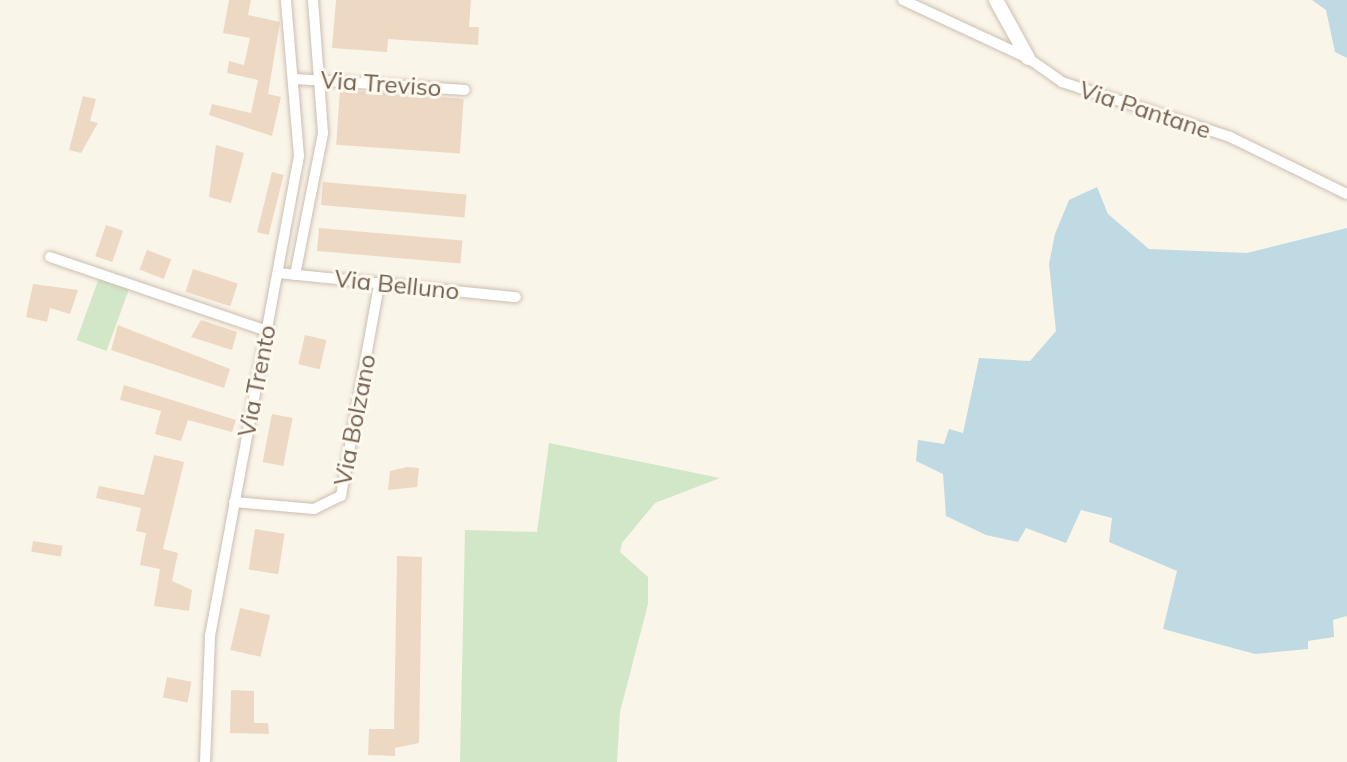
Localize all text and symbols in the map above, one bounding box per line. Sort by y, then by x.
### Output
street label: Via Treviso [319,65,443,103]
street label: Via Pantane [1076,75,1214,145]
street label: Via Belluno [333,264,461,306]
street label: Via Trento [232,323,282,439]
street label: Via Bolzano [328,352,382,488]

